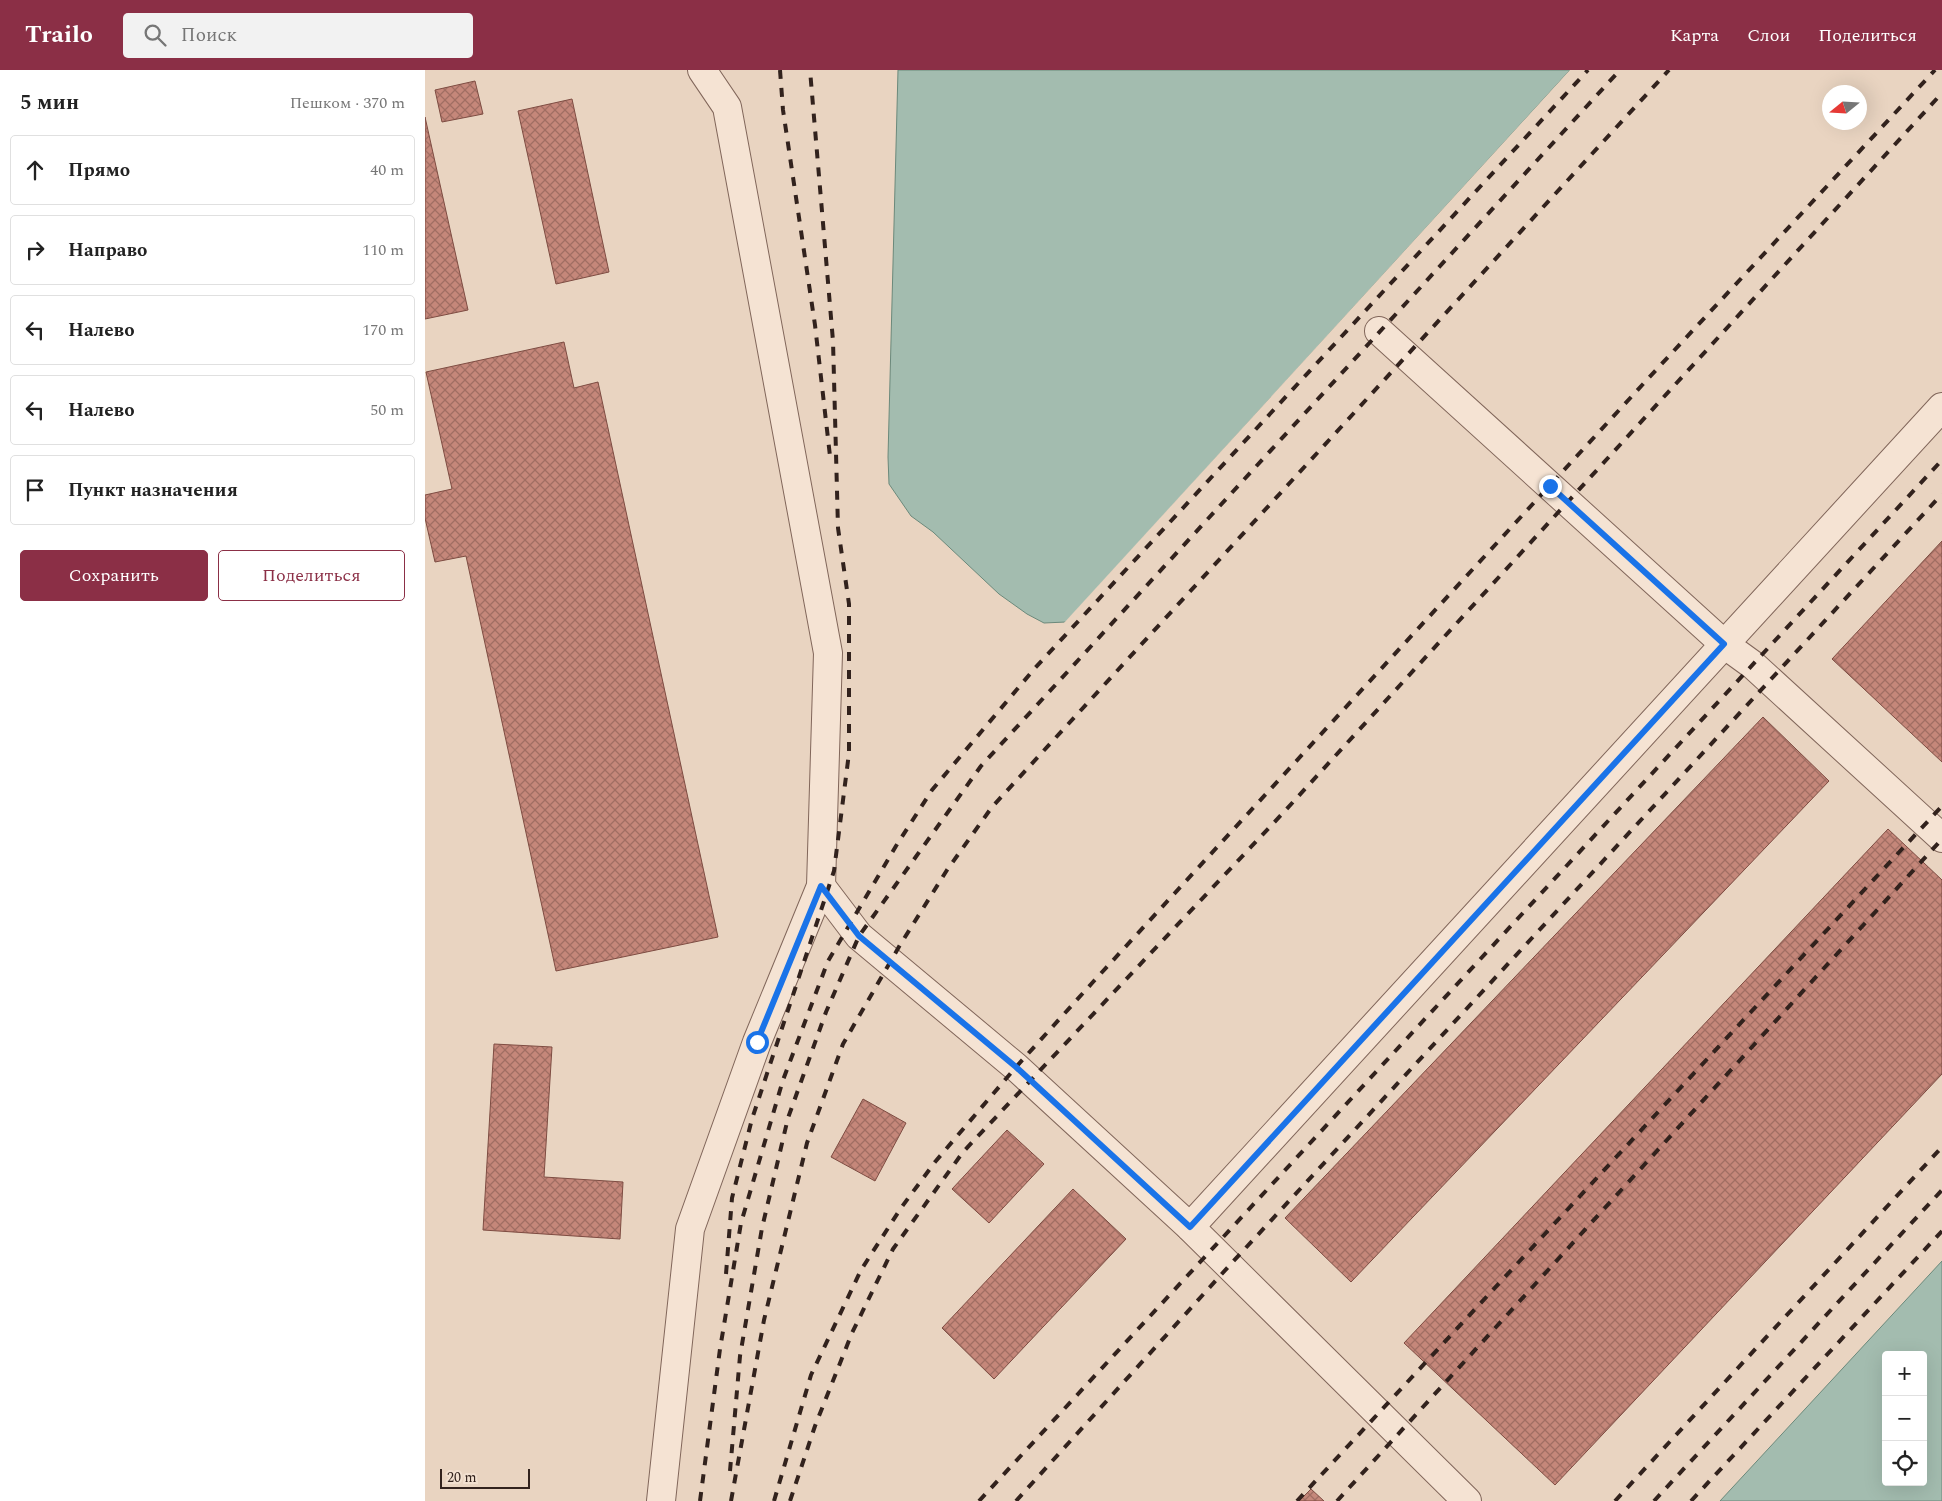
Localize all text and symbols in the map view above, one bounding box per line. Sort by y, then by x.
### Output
search box [123,13,473,58]
text: Trailo [25,17,93,53]
icon: search [141,21,169,49]
text: Поиск [181,21,237,50]
text: Карта [1670,22,1719,49]
text: Слои [1747,22,1790,49]
text: Поделиться [1818,22,1917,49]
north arrow [1822,85,1867,130]
text: 5 мин [20,87,79,119]
text: Пешком · 370 m [290,91,405,115]
icon: ahead [21,156,49,184]
text: Прямо [68,156,130,185]
text: 40 m [370,158,404,182]
icon: right [21,236,49,264]
text: Направо [68,236,147,265]
text: 110 m [362,238,404,262]
icon: left [21,316,49,344]
text: Налево [68,316,135,345]
text: 170 m [362,318,404,342]
icon: left [21,396,49,424]
text: Налево [68,396,135,425]
text: 50 m [370,398,404,422]
route end [1539,475,1562,498]
icon: arrive [21,476,49,504]
text: Пункт назначения [68,476,238,505]
button: Сохранить [20,550,208,601]
button: Поделиться [218,550,405,601]
route start [746,1031,769,1054]
map controls [1882,1351,1927,1486]
button: + [1882,1351,1927,1396]
button: − [1882,1396,1927,1441]
button: locate [1882,1441,1927,1486]
scale bar [440,1466,530,1489]
text: 20 m [447,1467,477,1488]

